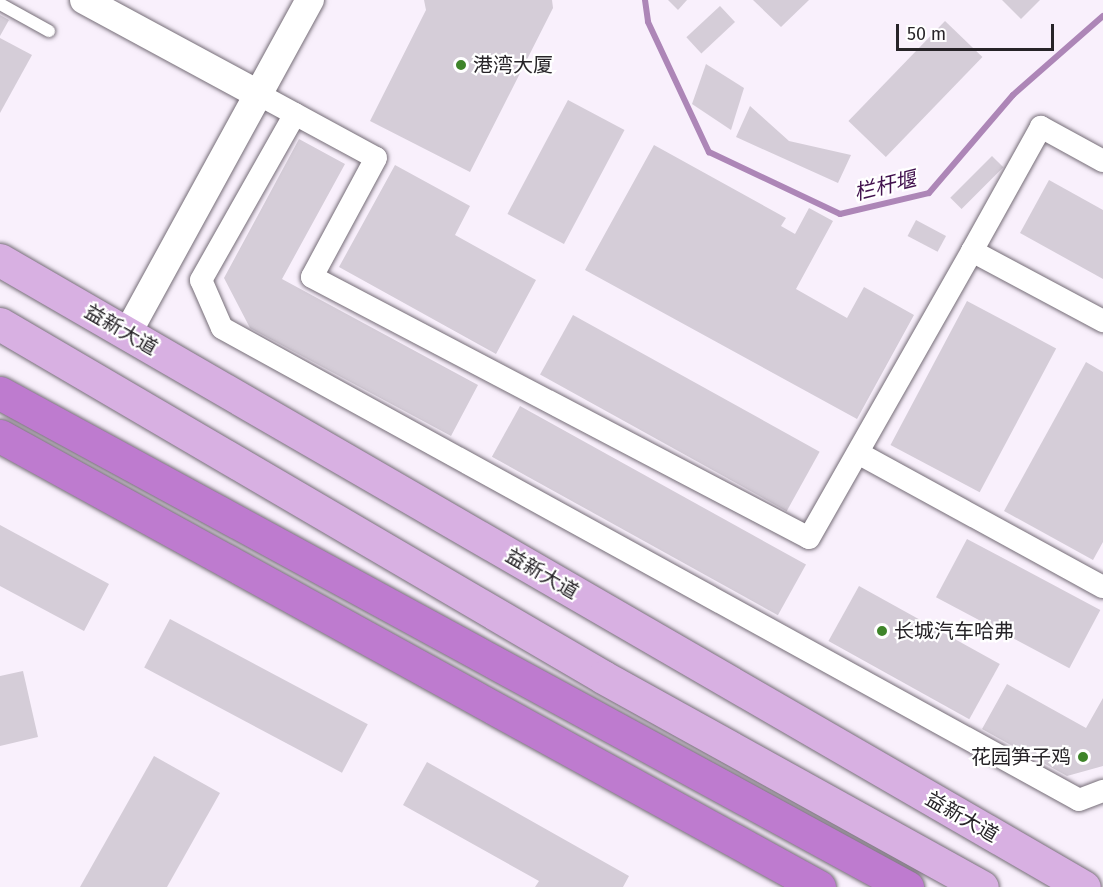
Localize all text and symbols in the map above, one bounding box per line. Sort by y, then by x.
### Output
scale bar [899,12,1056,50]
text: 50 m [907,23,946,45]
place label: 港湾大厦 [473,53,553,77]
marker: 港湾大厦 [454,58,468,72]
water label: 栏杆堰 [851,166,919,206]
street label: 益新大道 [80,300,162,360]
street label: 益新大道 [501,544,583,604]
place label: 长城汽车哈弗 [894,619,1014,643]
marker: 长城汽车哈弗 [875,624,889,638]
place label: 花园笋子鸡 [971,745,1071,769]
marker: 花园笋子鸡 [1076,750,1090,764]
street label: 益新大道 [921,787,1003,847]

